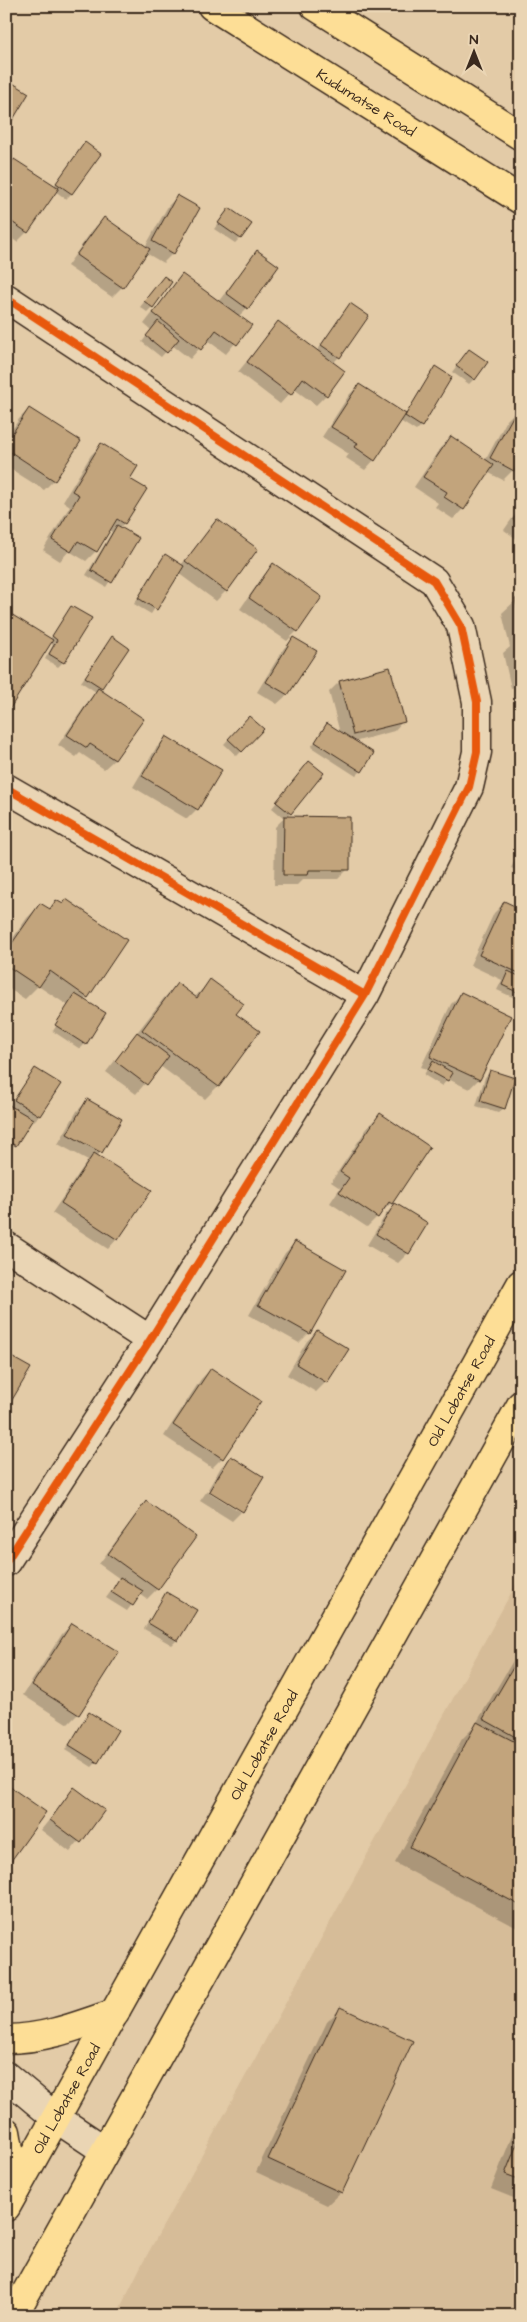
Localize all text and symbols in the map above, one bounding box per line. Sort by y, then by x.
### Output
north arrow [450,28,500,78]
text: N [470,30,479,50]
street label: Kudumatse Road [312,64,420,142]
street label: Old Lobatse Road [422,1332,500,1450]
street label: Old Lobatse Road [225,1686,303,1804]
street label: Old Lobatse Road [27,2040,106,2158]

